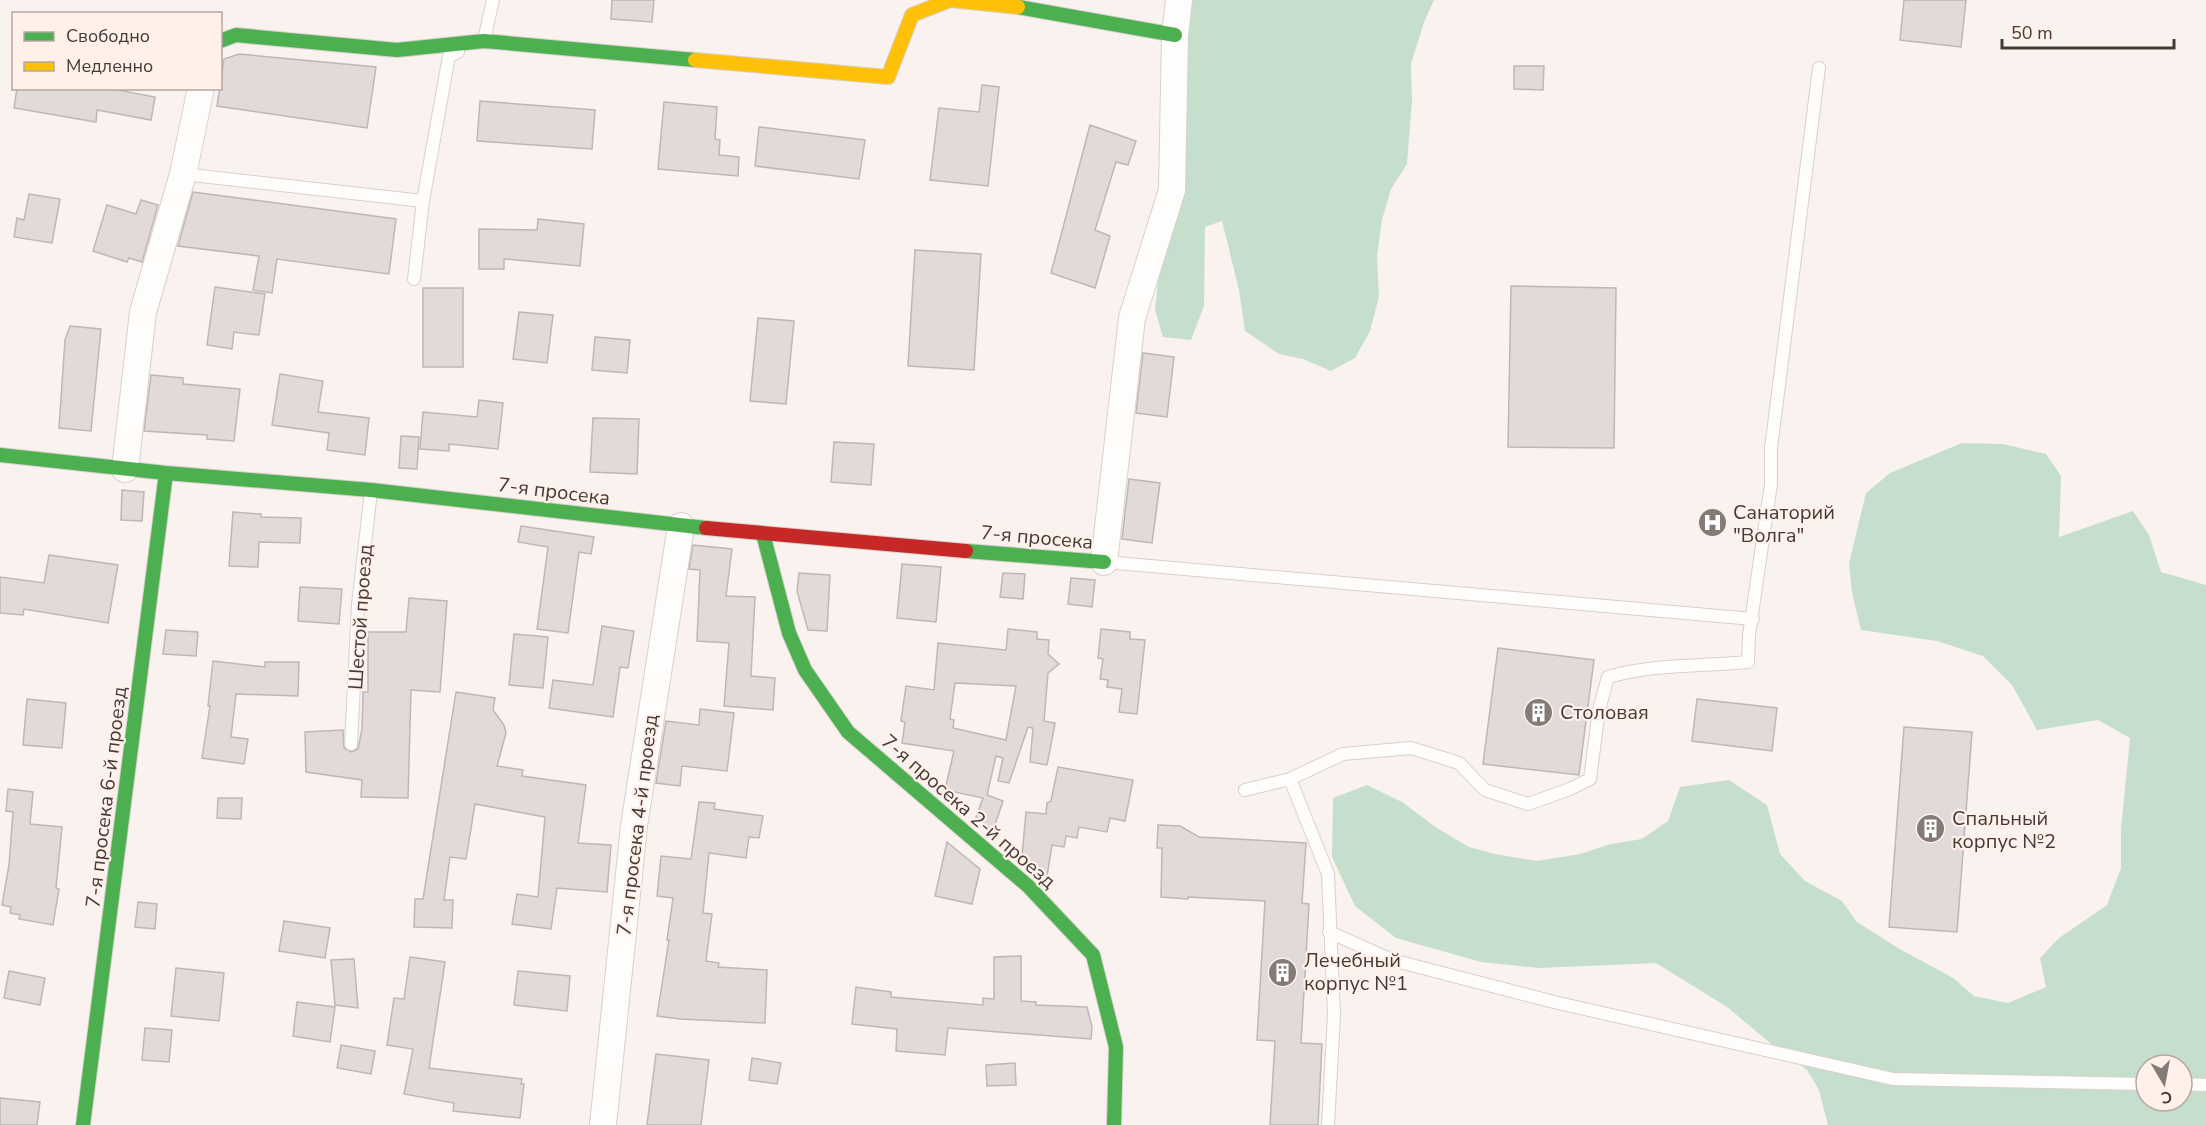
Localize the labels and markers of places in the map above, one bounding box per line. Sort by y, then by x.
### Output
place label: Санаторий "Волга" [1733,499,1835,549]
hospital icon: Санаторий "Волга" [1696,507,1728,539]
building icon: Столовая [1523,696,1555,728]
place label: Столовая [1560,699,1649,726]
place label: Спальный корпус №2 [1952,805,2056,855]
building icon: Спальный корпус №2 [1915,813,1947,845]
place label: Лечебный корпус №1 [1304,947,1408,997]
building icon: Лечебный корпус №1 [1267,956,1299,988]

